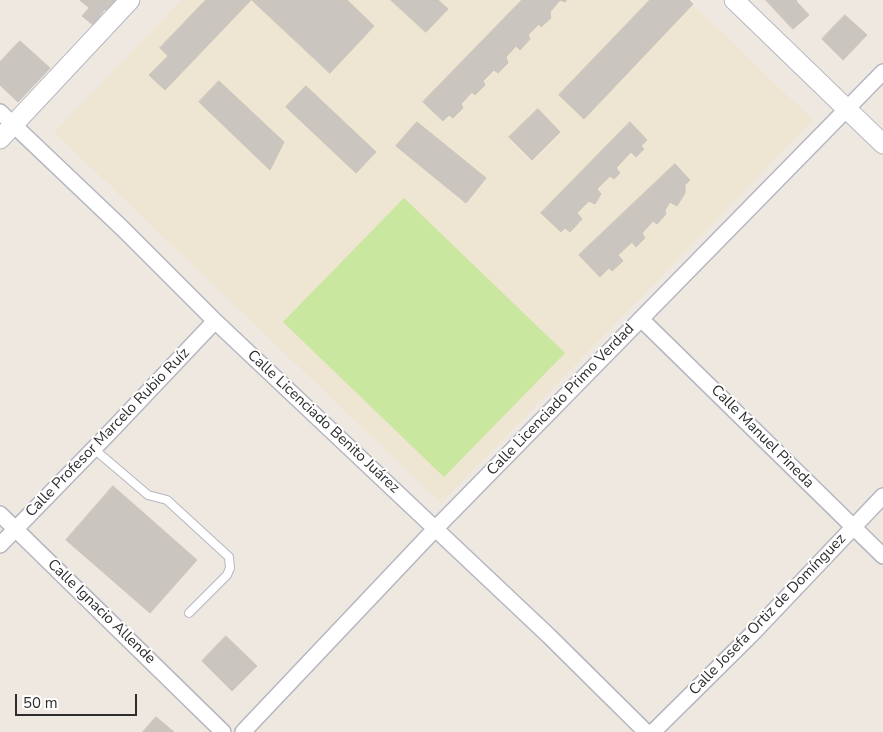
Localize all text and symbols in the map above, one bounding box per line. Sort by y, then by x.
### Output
street label: Calle Licenciado Primo Verdad [484,320,638,480]
street label: Calle Profesor Marcelo Rubio Ruíz [22,345,194,521]
street label: Calle Licenciado Benito Juárez [243,347,403,497]
street label: Calle Manuel Pineda [707,382,817,492]
street label: Calle Josefa Ortiz de Domínguez [686,531,850,699]
street label: Calle Ignacio Allende [43,556,159,668]
scale bar [18,684,140,716]
text: 50 m [23,693,58,713]

